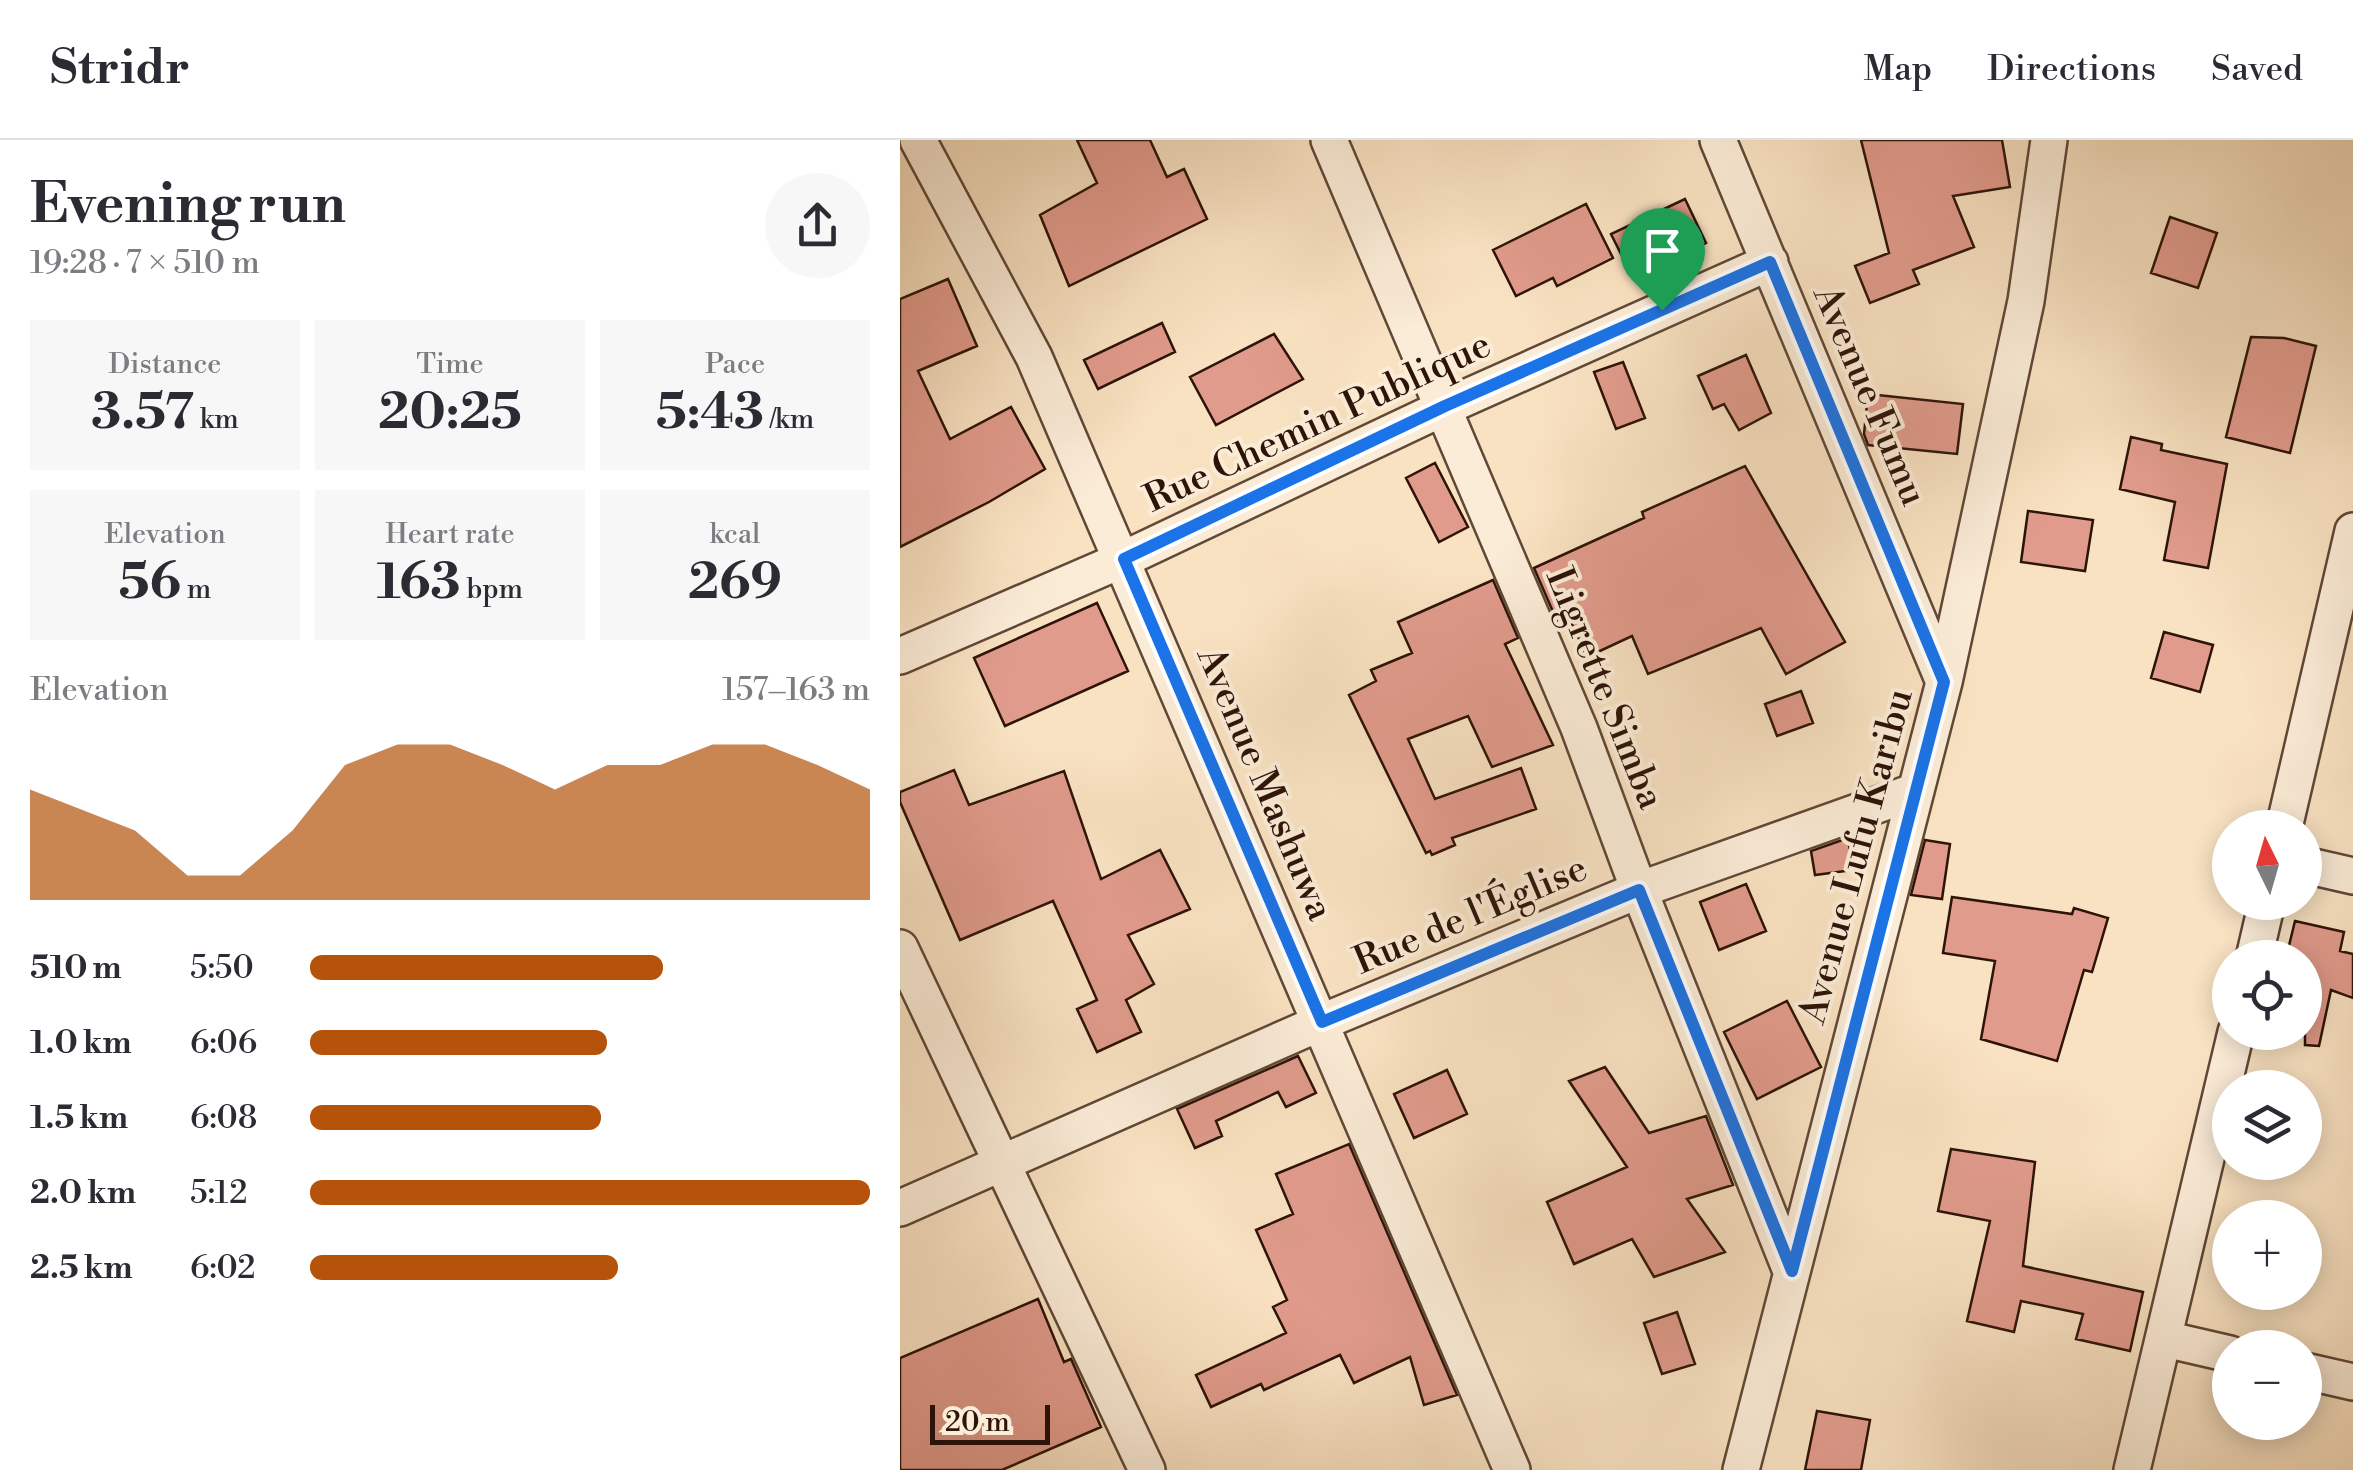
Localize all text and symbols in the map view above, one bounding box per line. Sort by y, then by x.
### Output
text: Stridr [50,39,190,99]
text: Map [1863,48,1932,91]
text: Directions [1987,48,2156,91]
text: Saved [2211,48,2303,91]
text: Evening run [30,171,346,240]
button: share [765,173,870,278]
pin [1620,208,1705,311]
icon: arrive [1635,223,1690,278]
text: 19:28 · 7 × 510 m [30,243,260,283]
street label: Avenue Fumu [1802,278,1937,513]
street label: Rue Chemin Publique [1137,321,1498,523]
text: Distance [109,347,221,382]
text: Time [416,347,484,382]
text: Pace [705,347,765,382]
text: 3.57 [91,382,194,444]
text: 20:25 [378,382,522,444]
text: 5:43 [656,382,764,444]
text: km [194,402,239,437]
text: /km [764,402,814,437]
text: Elevation [104,517,226,552]
text: Heart rate [385,517,515,552]
text: kcal [710,517,760,552]
text: 56 [119,552,181,614]
text: 163 [377,552,461,614]
text: 269 [688,552,782,614]
street label: Ligrette Simba [1535,561,1675,817]
text: m [181,572,211,607]
text: bpm [461,572,523,607]
street label: Avenue Mashuwa [1185,639,1344,928]
text: Elevation [30,670,169,710]
text: 157–163 m [722,670,870,710]
street label: Avenue Lufu Karibu [1789,684,1924,1030]
north arrow [2212,810,2322,920]
map controls [2212,810,2322,1440]
street label: Rue de l'Église [1346,842,1594,986]
button: locate [2212,940,2322,1050]
text: 510 m [30,948,122,988]
text: 5:50 [190,948,254,988]
text: 1.0 km [30,1023,132,1063]
text: 6:06 [190,1023,257,1063]
button: layers [2212,1070,2322,1180]
text: 1.5 km [30,1098,128,1138]
text: 6:08 [190,1098,257,1138]
text: 2.0 km [30,1173,136,1213]
text: 5:12 [190,1173,248,1213]
button: + [2212,1200,2322,1310]
text: 2.5 km [30,1248,133,1288]
text: 6:02 [190,1248,256,1288]
button: − [2212,1330,2322,1440]
scale bar [930,1400,1050,1444]
text: 20 m [945,1405,1010,1440]

